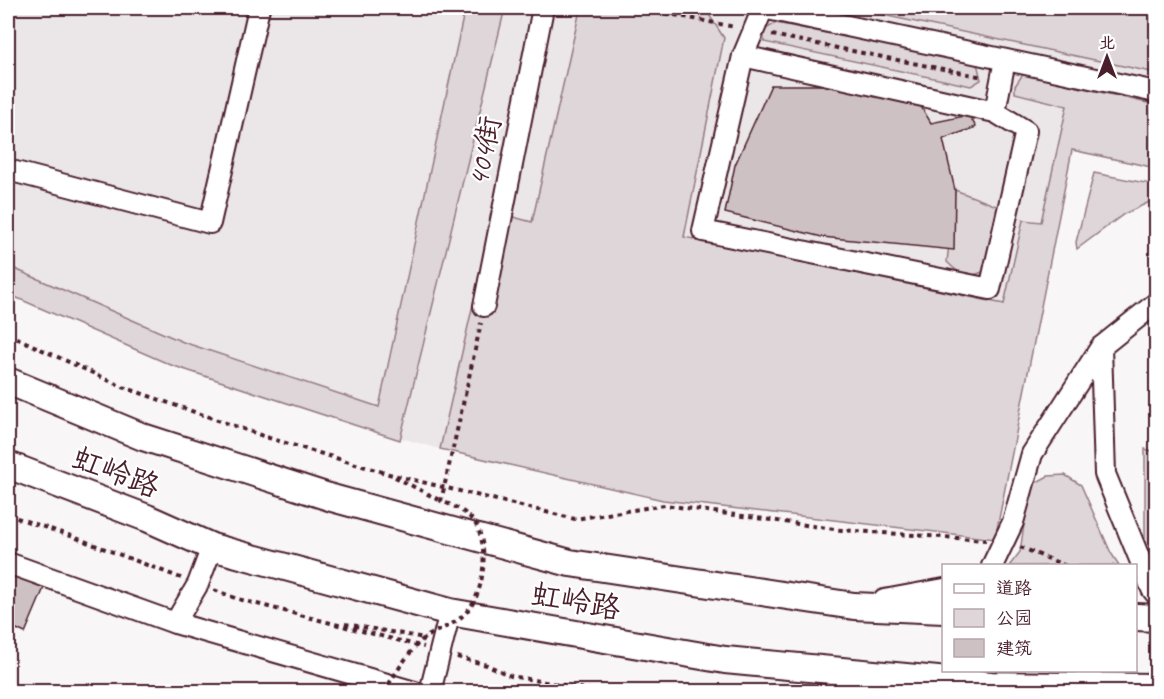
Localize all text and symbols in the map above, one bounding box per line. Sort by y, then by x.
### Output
north arrow [1077,27,1137,87]
text: 北 [1099,33,1115,53]
street label: 404街 [459,113,509,189]
street label: 虹岭路 [67,438,165,506]
legend [942,564,1137,672]
street label: 虹岭路 [528,574,624,628]
text: 道路 [996,577,1032,599]
text: 公园 [996,607,1032,629]
text: 建筑 [996,637,1032,659]

